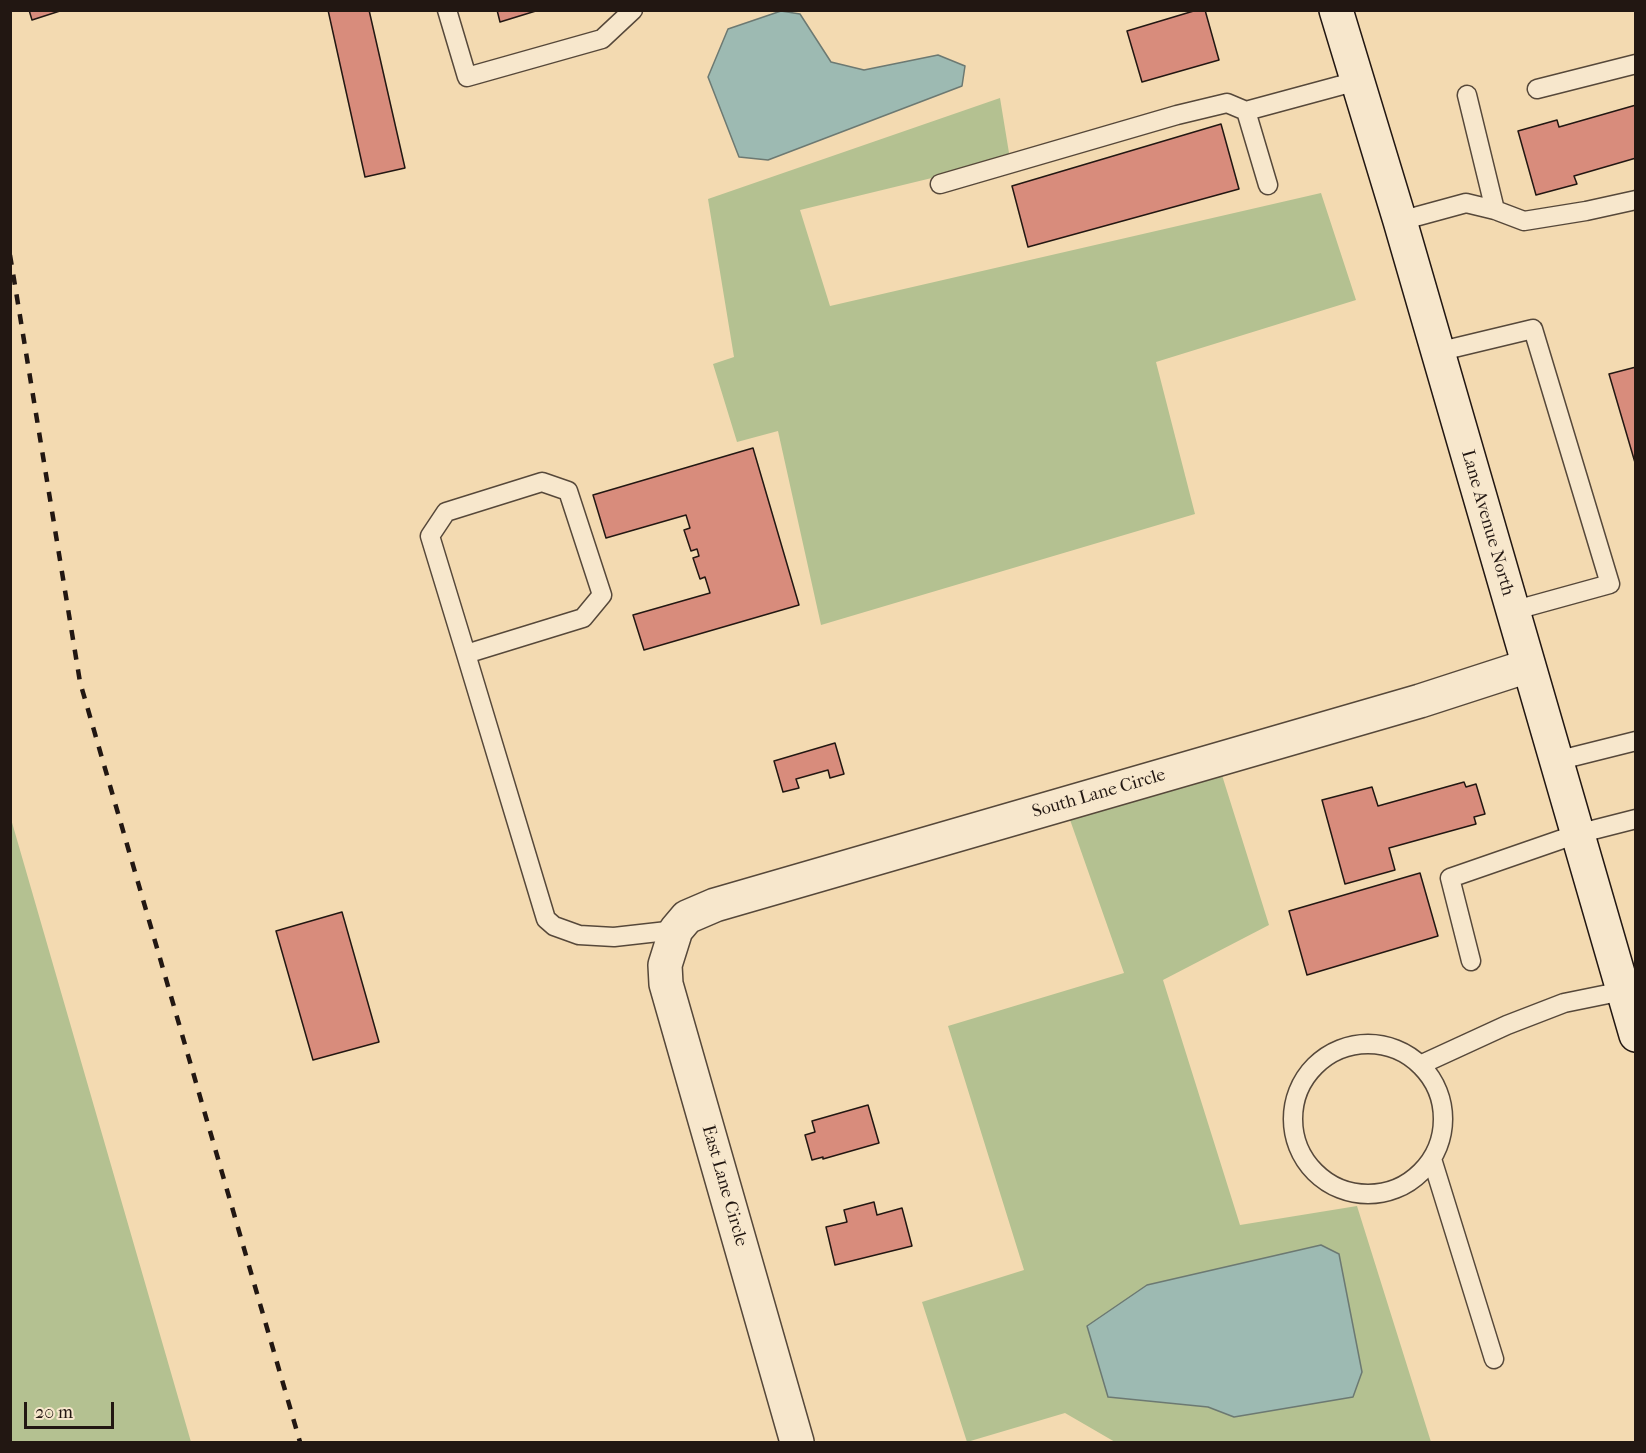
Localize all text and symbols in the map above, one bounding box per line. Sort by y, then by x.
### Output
street label: Lane Avenue North [1456,447,1518,599]
street label: South Lane Circle [1030,765,1168,823]
street label: East Lane Circle [696,1123,752,1249]
scale bar [27,1390,117,1428]
text: 20 m [35,1402,73,1423]

